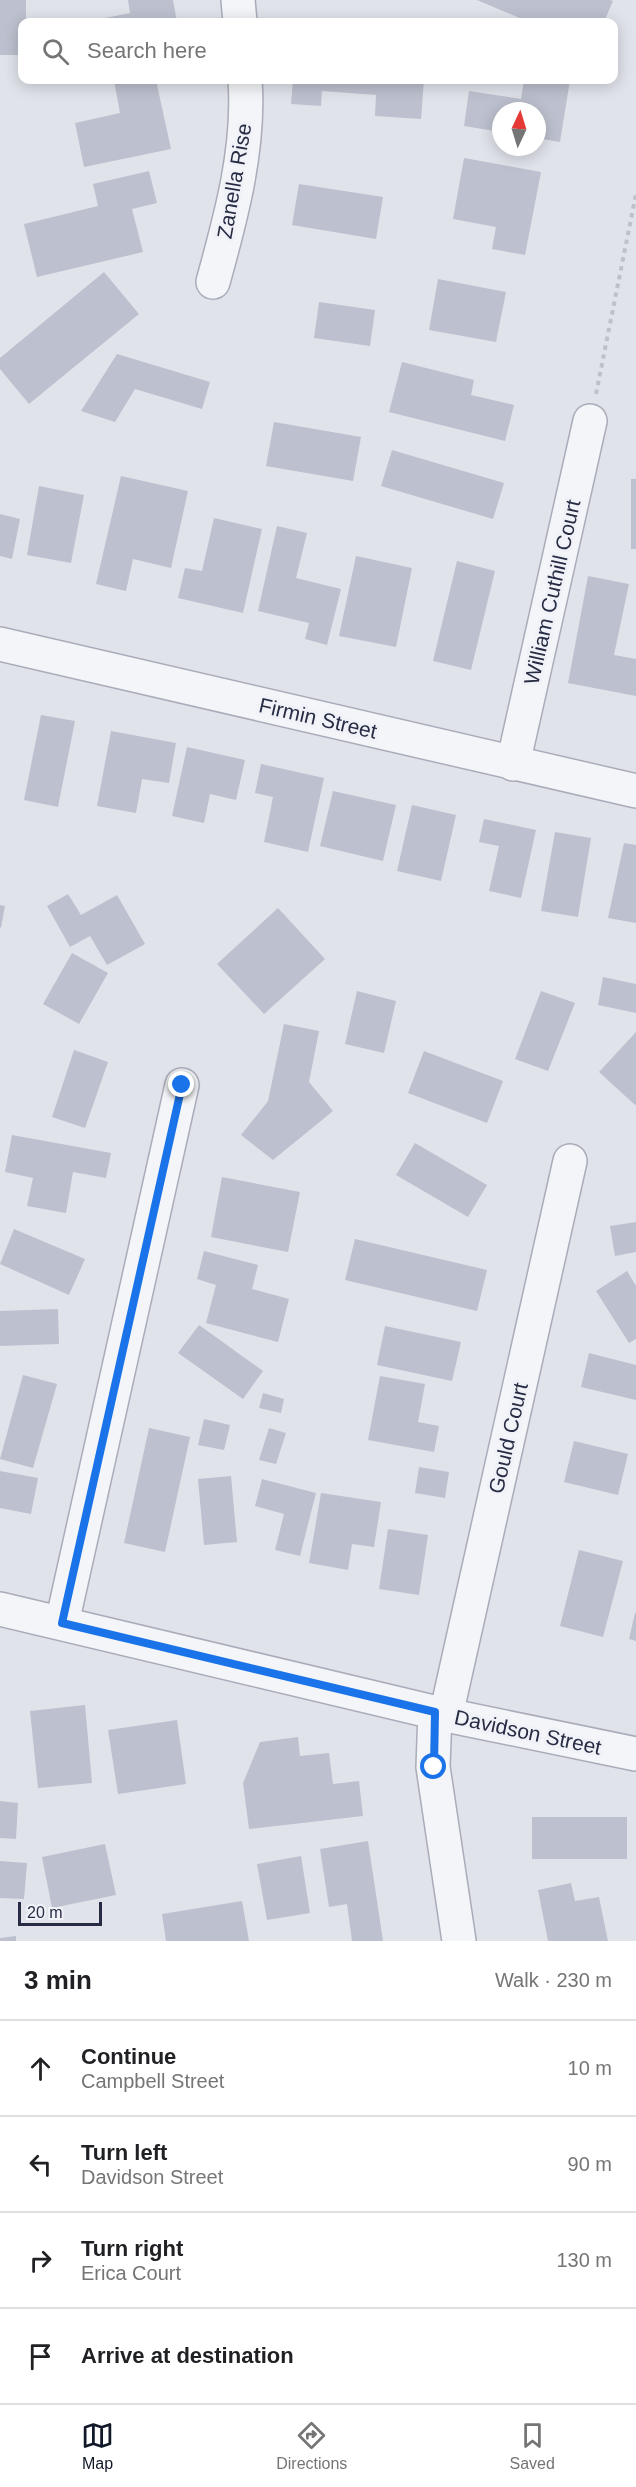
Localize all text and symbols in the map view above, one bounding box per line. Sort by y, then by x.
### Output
search box [18,18,618,84]
icon: search [39,35,72,68]
text: Search here [87,38,207,63]
north arrow [492,102,546,156]
street label: Zanella Rise [213,122,255,240]
street label: William Cuthill Court [520,497,585,687]
street label: Firmin Street [257,693,379,743]
route end [168,1071,194,1097]
street label: Gould Court [484,1380,532,1496]
street label: Davidson Street [453,1705,604,1759]
route start [420,1753,446,1779]
scale bar [18,1899,102,1926]
text: 20 m [27,1904,63,1921]
text: 3 min [24,1965,92,1995]
text: Walk · 230 m [495,1969,612,1991]
text: Continue [81,2044,176,2069]
icon: ahead [24,2052,57,2085]
text: 10 m [568,2057,612,2079]
text: Campbell Street [81,2070,224,2092]
text: Turn left [81,2140,167,2165]
icon: left [24,2148,57,2181]
text: 90 m [568,2153,612,2175]
text: Davidson Street [81,2166,223,2188]
text: Turn right [81,2236,183,2261]
icon: right [24,2244,57,2277]
text: 130 m [556,2249,612,2271]
text: Erica Court [81,2262,181,2284]
icon: arrive [24,2340,57,2373]
text: Arrive at destination [81,2343,294,2368]
tab: Map [81,2419,114,2473]
tab: Directions [276,2419,347,2473]
tab: Saved [510,2419,555,2473]

